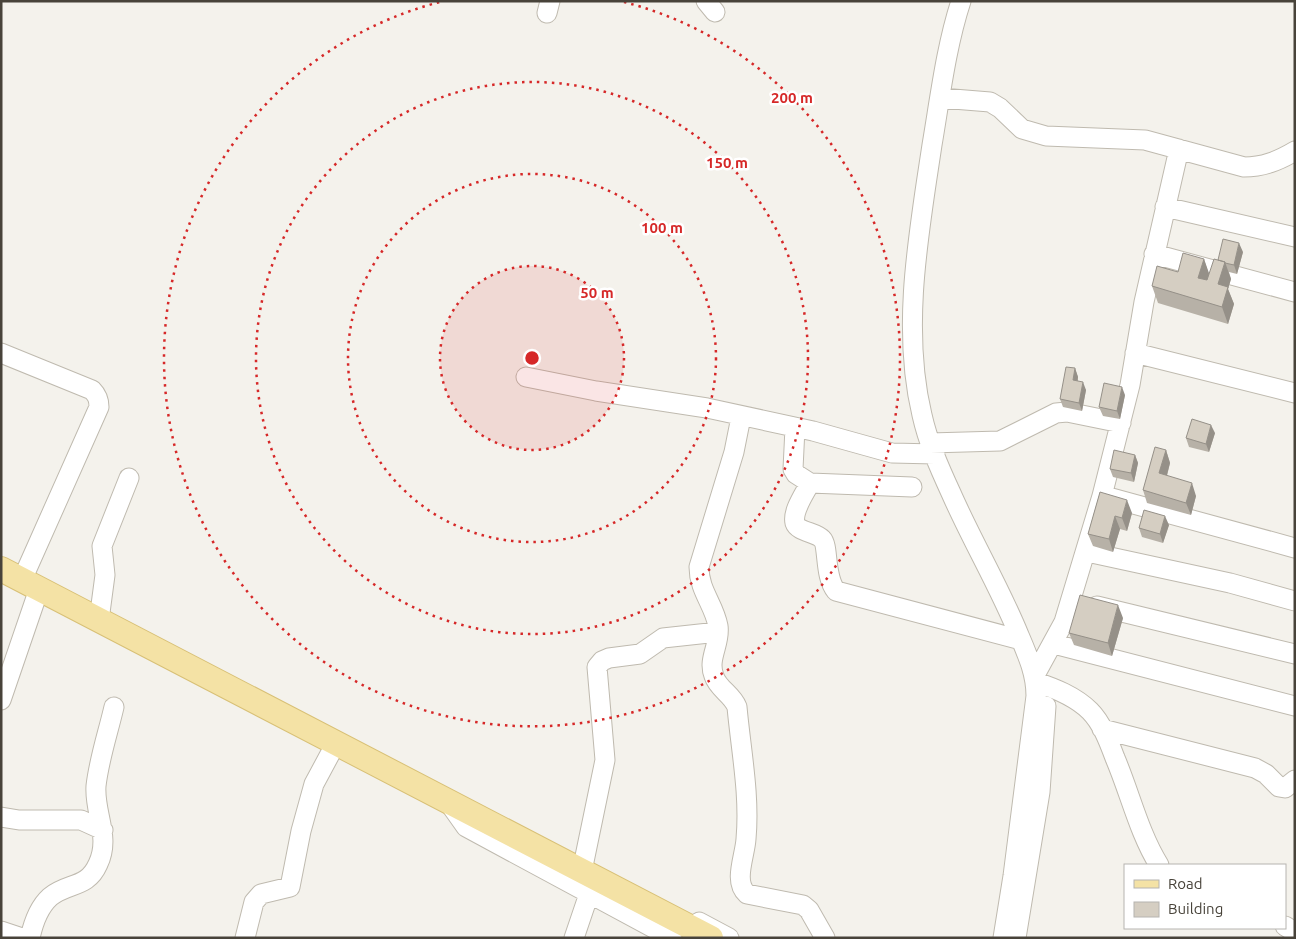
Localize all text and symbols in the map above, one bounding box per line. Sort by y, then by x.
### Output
text: 200 m [771,89,813,106]
text: 150 m [706,154,748,171]
text: 100 m [641,219,683,236]
text: 50 m [580,284,614,301]
centre of rings [523,349,541,367]
legend [1124,864,1286,929]
text: Road [1168,875,1203,892]
text: Building [1168,900,1223,917]

